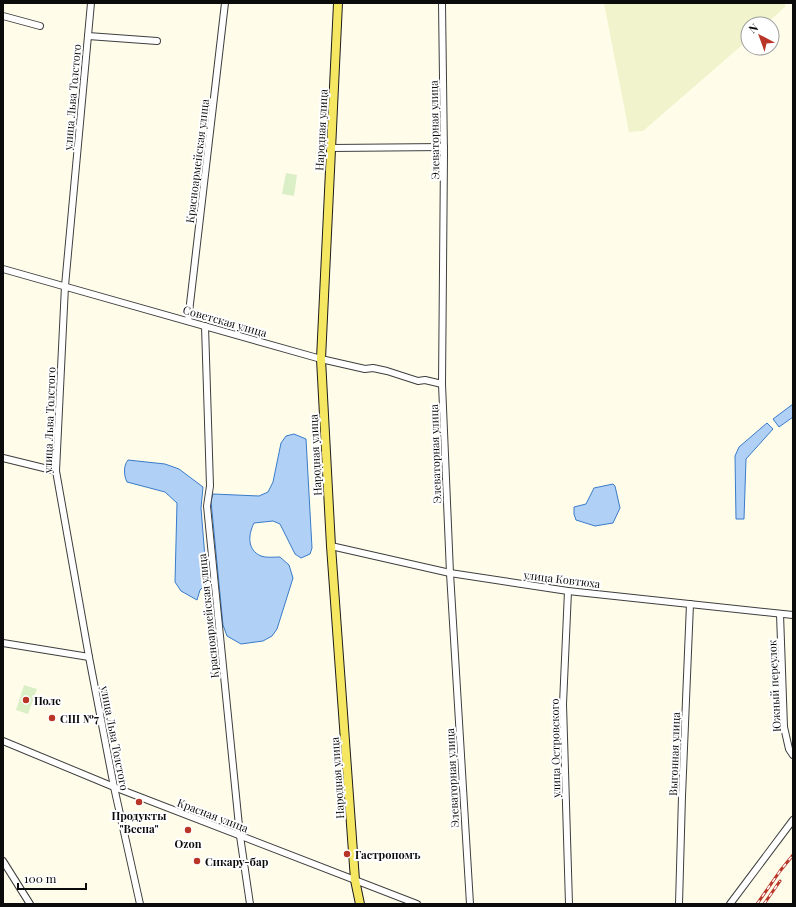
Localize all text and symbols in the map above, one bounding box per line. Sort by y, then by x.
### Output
north arrow [740,16,780,56]
text: N [745,20,761,36]
street label: улица Льва Толстого [60,43,84,152]
street label: Элеваторная улица [426,80,442,180]
street label: Народная улица [311,88,331,171]
street label: Красноармейская улица [182,98,212,224]
street label: Советская улица [181,302,269,340]
street label: улица Льва Толстого [40,367,58,474]
street label: Элеваторная улица [426,403,444,504]
street label: Народная улица [305,413,325,496]
street label: Красноармейская улица [194,553,222,679]
street label: улица Ковтюха [522,567,602,591]
street label: Южный переулок [764,639,784,732]
street label: улица Льва Толстого [97,683,133,792]
place label: Поле [34,693,61,708]
marker: Поле [21,695,31,705]
street label: улица Островского [547,698,563,799]
place label: СШ №7 [60,711,99,726]
street label: Выгонная улица [665,711,683,796]
marker: СШ №7 [47,713,57,723]
street label: Элеваторная улица [442,727,462,828]
street label: Народная улица [327,736,347,819]
street label: Красная улица [175,795,251,836]
marker: Продукты "Весна" [134,797,144,807]
place label: Продукты "Весна" [112,808,166,836]
marker: Ozon [183,825,193,835]
place label: Ozon [175,836,202,851]
place label: Гастрономъ [355,847,421,862]
marker: Гастрономъ [342,849,352,859]
place label: Сикару-бар [205,854,269,869]
marker: Сикару-бар [192,856,202,866]
scale bar [18,865,86,891]
text: 100 m [24,870,57,886]

